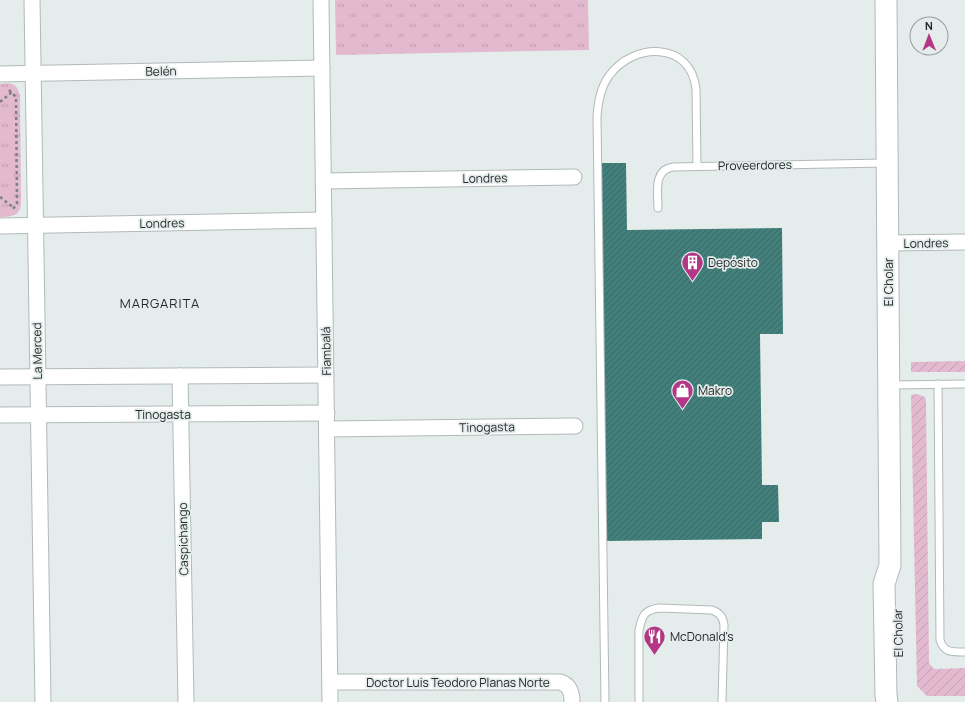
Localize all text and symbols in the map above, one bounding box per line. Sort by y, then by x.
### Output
north arrow [909,16,949,56]
text: N [925,18,933,33]
street label: Belén [145,62,177,80]
street label: Proveerdores [718,156,792,174]
street label: Londres [462,169,508,187]
street label: Londres [139,214,185,232]
street label: Londres [903,234,949,252]
building icon: Depósito [679,249,705,282]
place label: Depósito [708,254,758,271]
street label: El Cholar [880,257,897,306]
district label: MARGARITA [120,294,200,312]
street label: La Merced [28,322,46,380]
street label: Fiambalá [317,326,335,376]
shop icon: Makro [669,377,695,410]
place label: Makro [698,382,732,399]
street label: Tinogasta [135,406,191,423]
street label: Tinogasta [459,418,515,436]
street label: Caspichango [174,502,192,576]
street label: El Cholar [889,608,907,657]
restaurant icon: McDonald's [642,623,668,656]
place label: McDonald's [670,628,734,645]
street label: Doctor Luis Teodoro Planas Norte [366,674,550,691]

